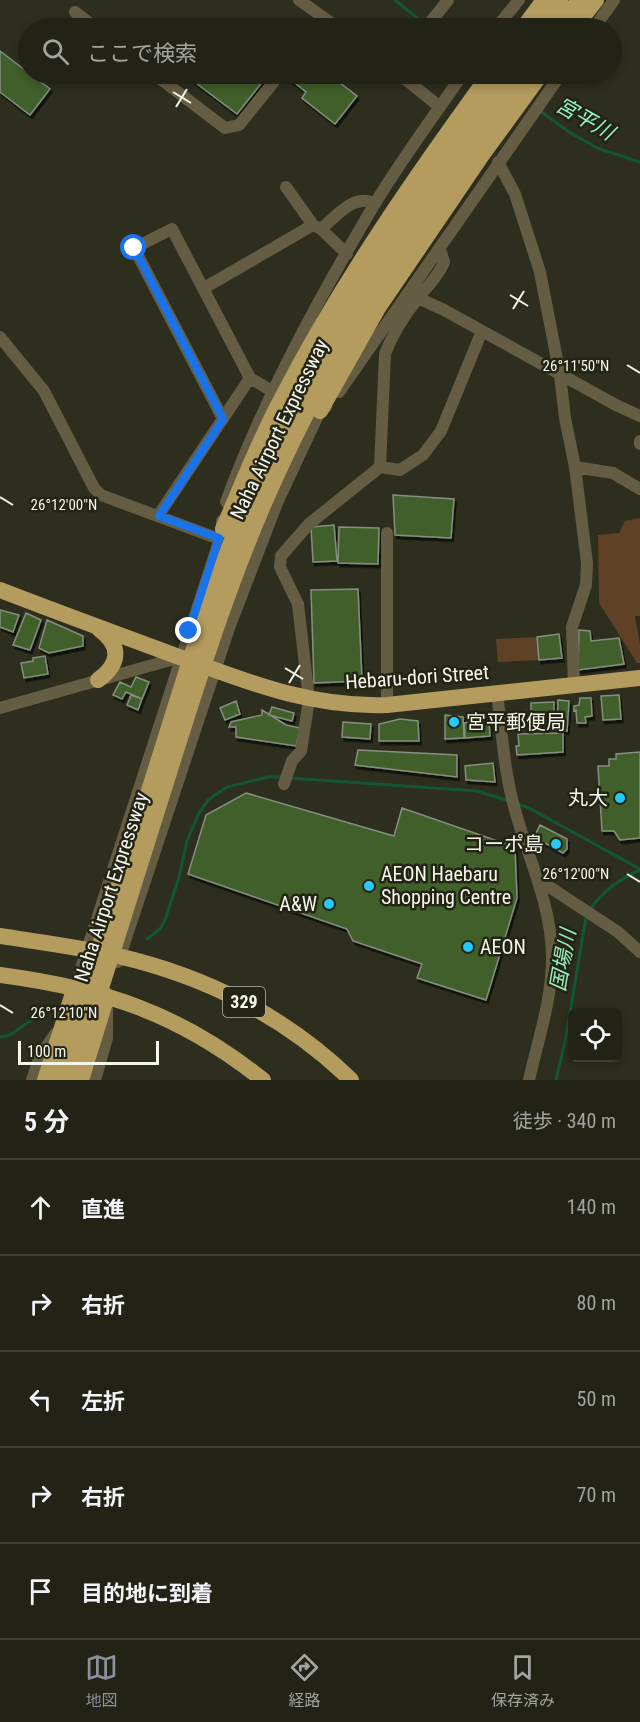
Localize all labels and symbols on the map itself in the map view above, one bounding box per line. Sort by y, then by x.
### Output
water label: 宮平川 [552,93,620,146]
route start [120,234,146,260]
street label: Naha Airport Expressway [225,335,333,523]
text: 26°11'50"N [543,357,609,375]
text: 26°12'00"N [31,496,97,514]
route end [175,617,201,643]
street label: Hebaru-dori Street [344,660,490,694]
place label: 宮平郵便局 [466,710,566,734]
marker: 宮平郵便局 [447,715,461,729]
place label: 丸大 [568,786,608,810]
street label: Naha Airport Expressway [69,789,153,985]
marker: 丸大 [613,791,627,805]
place label: コーポ島 [464,832,544,856]
marker: コーポ島 [549,837,563,851]
place label: AEON Haebaru Shopping Centre [381,862,511,909]
text: 26°12'00"N [543,865,609,883]
marker: AEON Haebaru Shopping Centre [362,879,376,893]
place label: A&W [279,892,317,916]
marker: A&W [322,897,336,911]
water label: 国場川 [546,925,581,993]
place label: AEON [480,935,526,959]
marker: AEON [461,940,475,954]
road number: 329 [223,987,265,1017]
text: 26°12'10"N [31,1004,97,1022]
scale bar [18,1038,159,1066]

